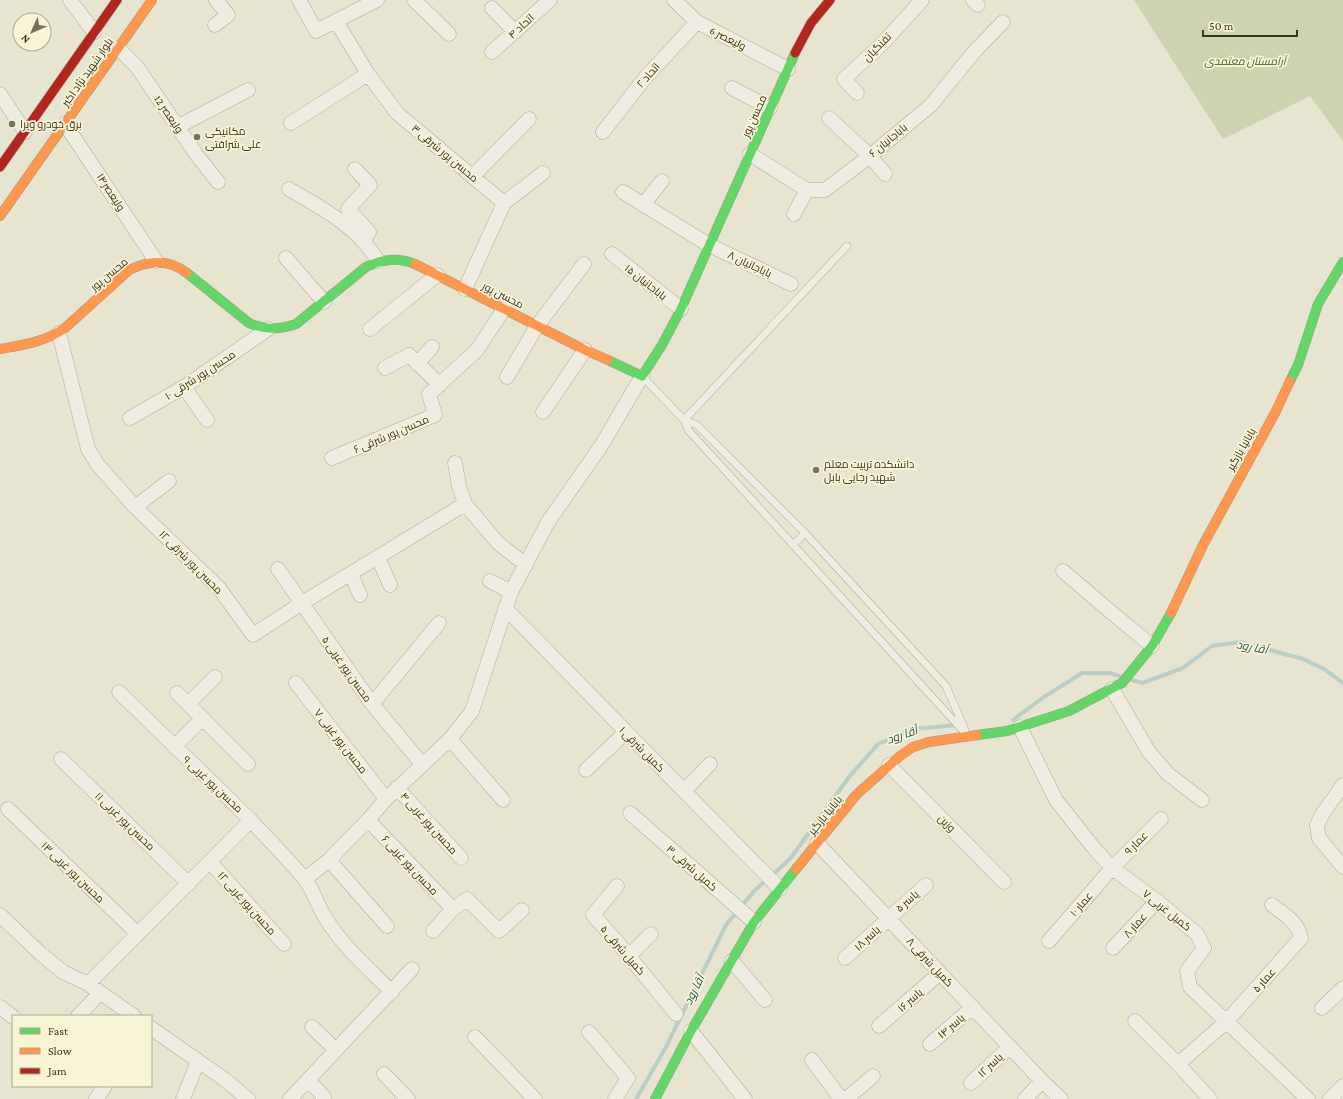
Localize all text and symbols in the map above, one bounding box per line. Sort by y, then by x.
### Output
street label: اتحاد ۴ [506,11,536,41]
north arrow [12,12,52,52]
scale bar [1203,12,1297,38]
text: 50 m [1209,19,1234,33]
street label: ولیعصر 6 [707,24,748,53]
street label: تفنگیان [860,30,894,64]
text: N [18,32,32,46]
street label: بلوار شهید نژاد اکبر [58,35,116,110]
park label: آرامستان معتمدی [1204,55,1289,68]
street label: اتحاد ۲ [634,60,662,90]
street label: ولیعصر 12 [151,93,186,136]
street label: محسن پور [739,93,770,140]
place label: برق خودرو ویرا [20,118,82,131]
marker: برق خودرو ویرا [7,119,17,129]
street label: باباجانیان ۶ [867,121,910,160]
street label: محسن پور شرقی ۳ [409,122,481,185]
place label: مکانیکی علی شرافتی [205,125,261,151]
marker: مکانیکی علی شرافتی [192,132,202,142]
street label: ولیعصر۱۴ [94,171,128,214]
street label: باباجانیان ۸ [726,249,774,280]
street label: محسن پور [87,255,131,294]
street label: باباجانیان ۱۵ [622,262,669,303]
street label: محسن پور [479,279,526,311]
street label: محسن پور شرقی ۱۰ [163,348,238,403]
street label: محسن پور شرقی ۶ [352,413,431,456]
street label: بابانیا بازگیر [1224,426,1259,474]
place label: دانشکده تربیت معلم شهید رجایی بابل [824,458,914,484]
marker: دانشکده تربیت معلم شهید رجایی بابل [811,465,821,475]
street label: محسن پور شرقی ۱۲ [156,528,225,597]
street label: محسن پور غربی ۵ [319,634,374,705]
water label: آقا رود [1235,637,1272,657]
street label: محسن پور غربی ۷ [311,706,370,776]
water label: آقا رود [885,722,922,747]
street label: کمیل شرقی ۱ [616,724,667,775]
street label: محسن پور غربی ۹ [180,753,245,815]
street label: محسن پور غربی ۱۱ [92,789,157,853]
street label: محسن پور غربی ۴ [397,790,460,857]
street label: بابانیا بازگیر [805,793,845,838]
street label: وزین [935,812,958,835]
street label: عمار ۹ [1122,829,1151,858]
street label: محسن پور غربی ۶ [379,833,441,898]
street label: محسن پور غربی ۱۳ [39,839,107,906]
street label: کمیل شرقی ۳ [664,843,720,894]
street label: محسن پور غربی ۱۲ [215,869,278,938]
street label: کمیل غربی ۷ [1140,887,1194,934]
street label: یاسر ۵ [893,888,922,915]
street label: عمار ۱۰ [1067,889,1096,919]
street label: عمار ۸ [1121,910,1150,940]
street label: کمیل شرقی ۵ [597,923,648,978]
street label: یاسر ۱۸ [852,923,883,954]
street label: کمیل شرقی ۸ [904,935,956,990]
street label: عمار ۵ [1250,966,1279,995]
water label: آقا رود [681,970,708,1007]
street label: یاسر ۱۶ [895,986,926,1015]
street label: یاسر ۱۴ [935,1011,967,1042]
legend [12,1015,152,1087]
text: Fast [48,1024,69,1038]
text: Slow [48,1044,72,1058]
street label: یاسر ۱۲ [975,1050,1006,1080]
text: Jam [47,1064,67,1078]

